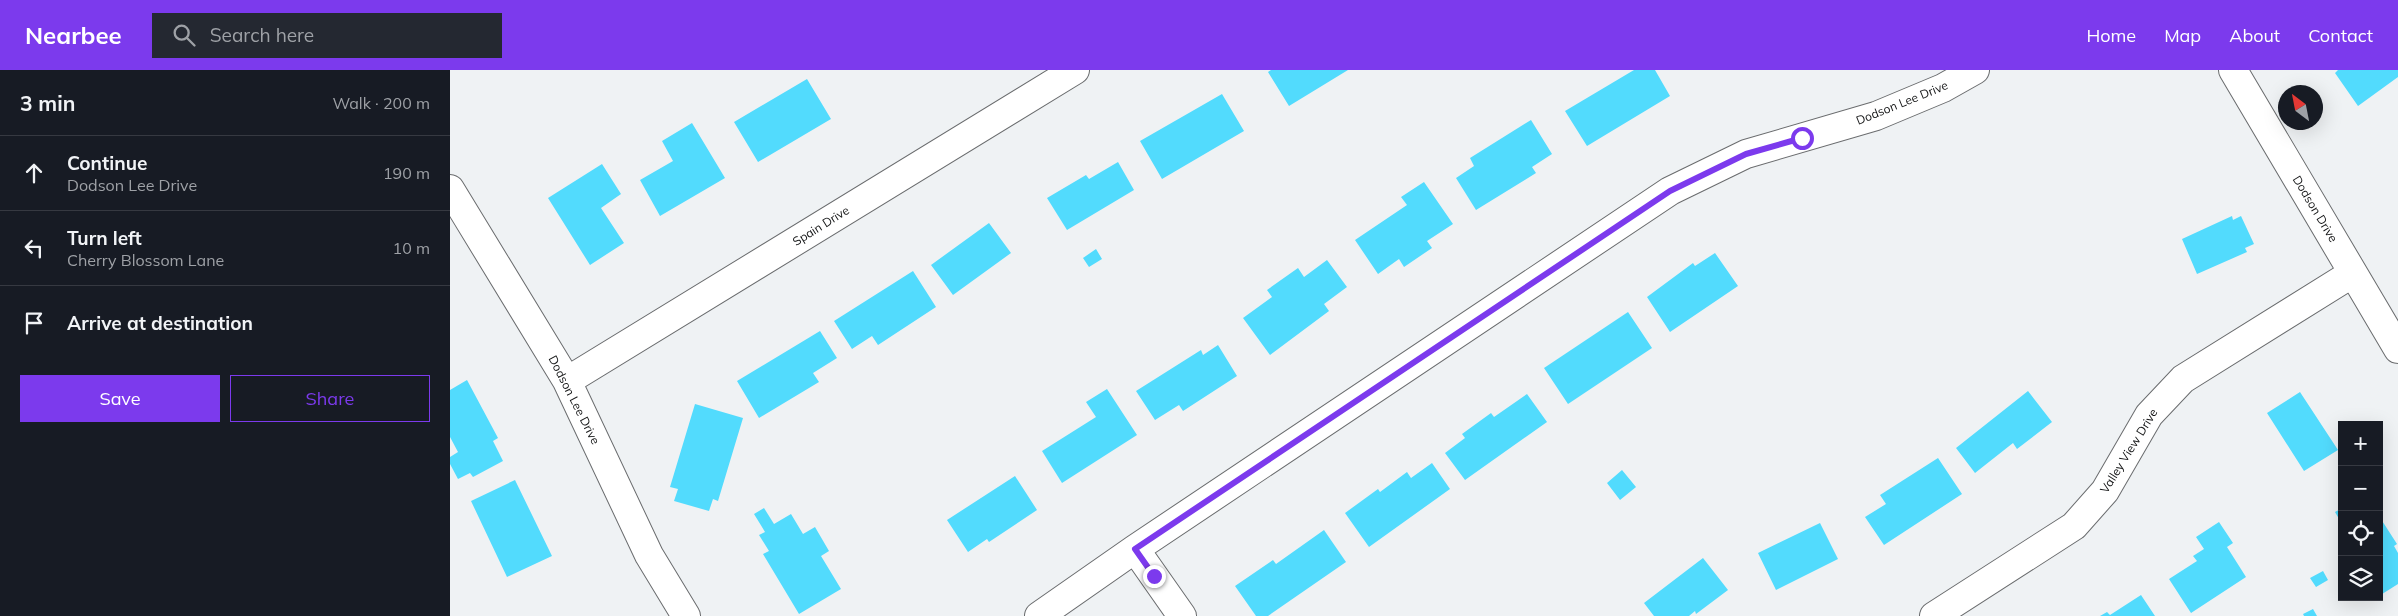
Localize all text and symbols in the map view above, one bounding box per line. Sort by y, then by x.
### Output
search box [152,13,502,58]
text: Nearbee [25,20,122,50]
icon: search [170,21,198,49]
text: Search here [210,23,314,47]
text: Home [2086,24,2136,47]
text: Map [2164,24,2201,47]
text: About [2229,24,2280,47]
text: Contact [2308,24,2373,47]
street label: Dodson Lee Drive [1854,77,1950,128]
north arrow [2278,85,2323,130]
text: 3 min [20,90,75,116]
text: Walk · 200 m [332,93,430,113]
route start [1791,127,1814,150]
text: Continue [67,151,147,175]
icon: ahead [20,159,48,187]
text: 190 m [383,163,430,183]
street label: Dodson Drive [2290,173,2341,245]
text: Dodson Lee Drive [67,175,197,195]
street label: Spain Drive [790,202,852,249]
text: Turn left [67,226,142,250]
icon: left [20,234,48,262]
text: 10 m [393,238,430,258]
text: Cherry Blossom Lane [67,250,224,270]
icon: arrive [20,309,48,337]
text: Arrive at destination [67,311,253,335]
street label: Dodson Lee Drive [546,353,603,447]
button: Save [20,375,220,422]
button: Share [230,375,430,422]
street label: Valley View Drive [2097,406,2161,496]
map controls [2338,421,2383,601]
button: + [2338,421,2383,466]
button: − [2338,466,2383,511]
button: locate [2338,511,2383,556]
button: layers [2338,556,2383,601]
route end [1143,565,1166,588]

